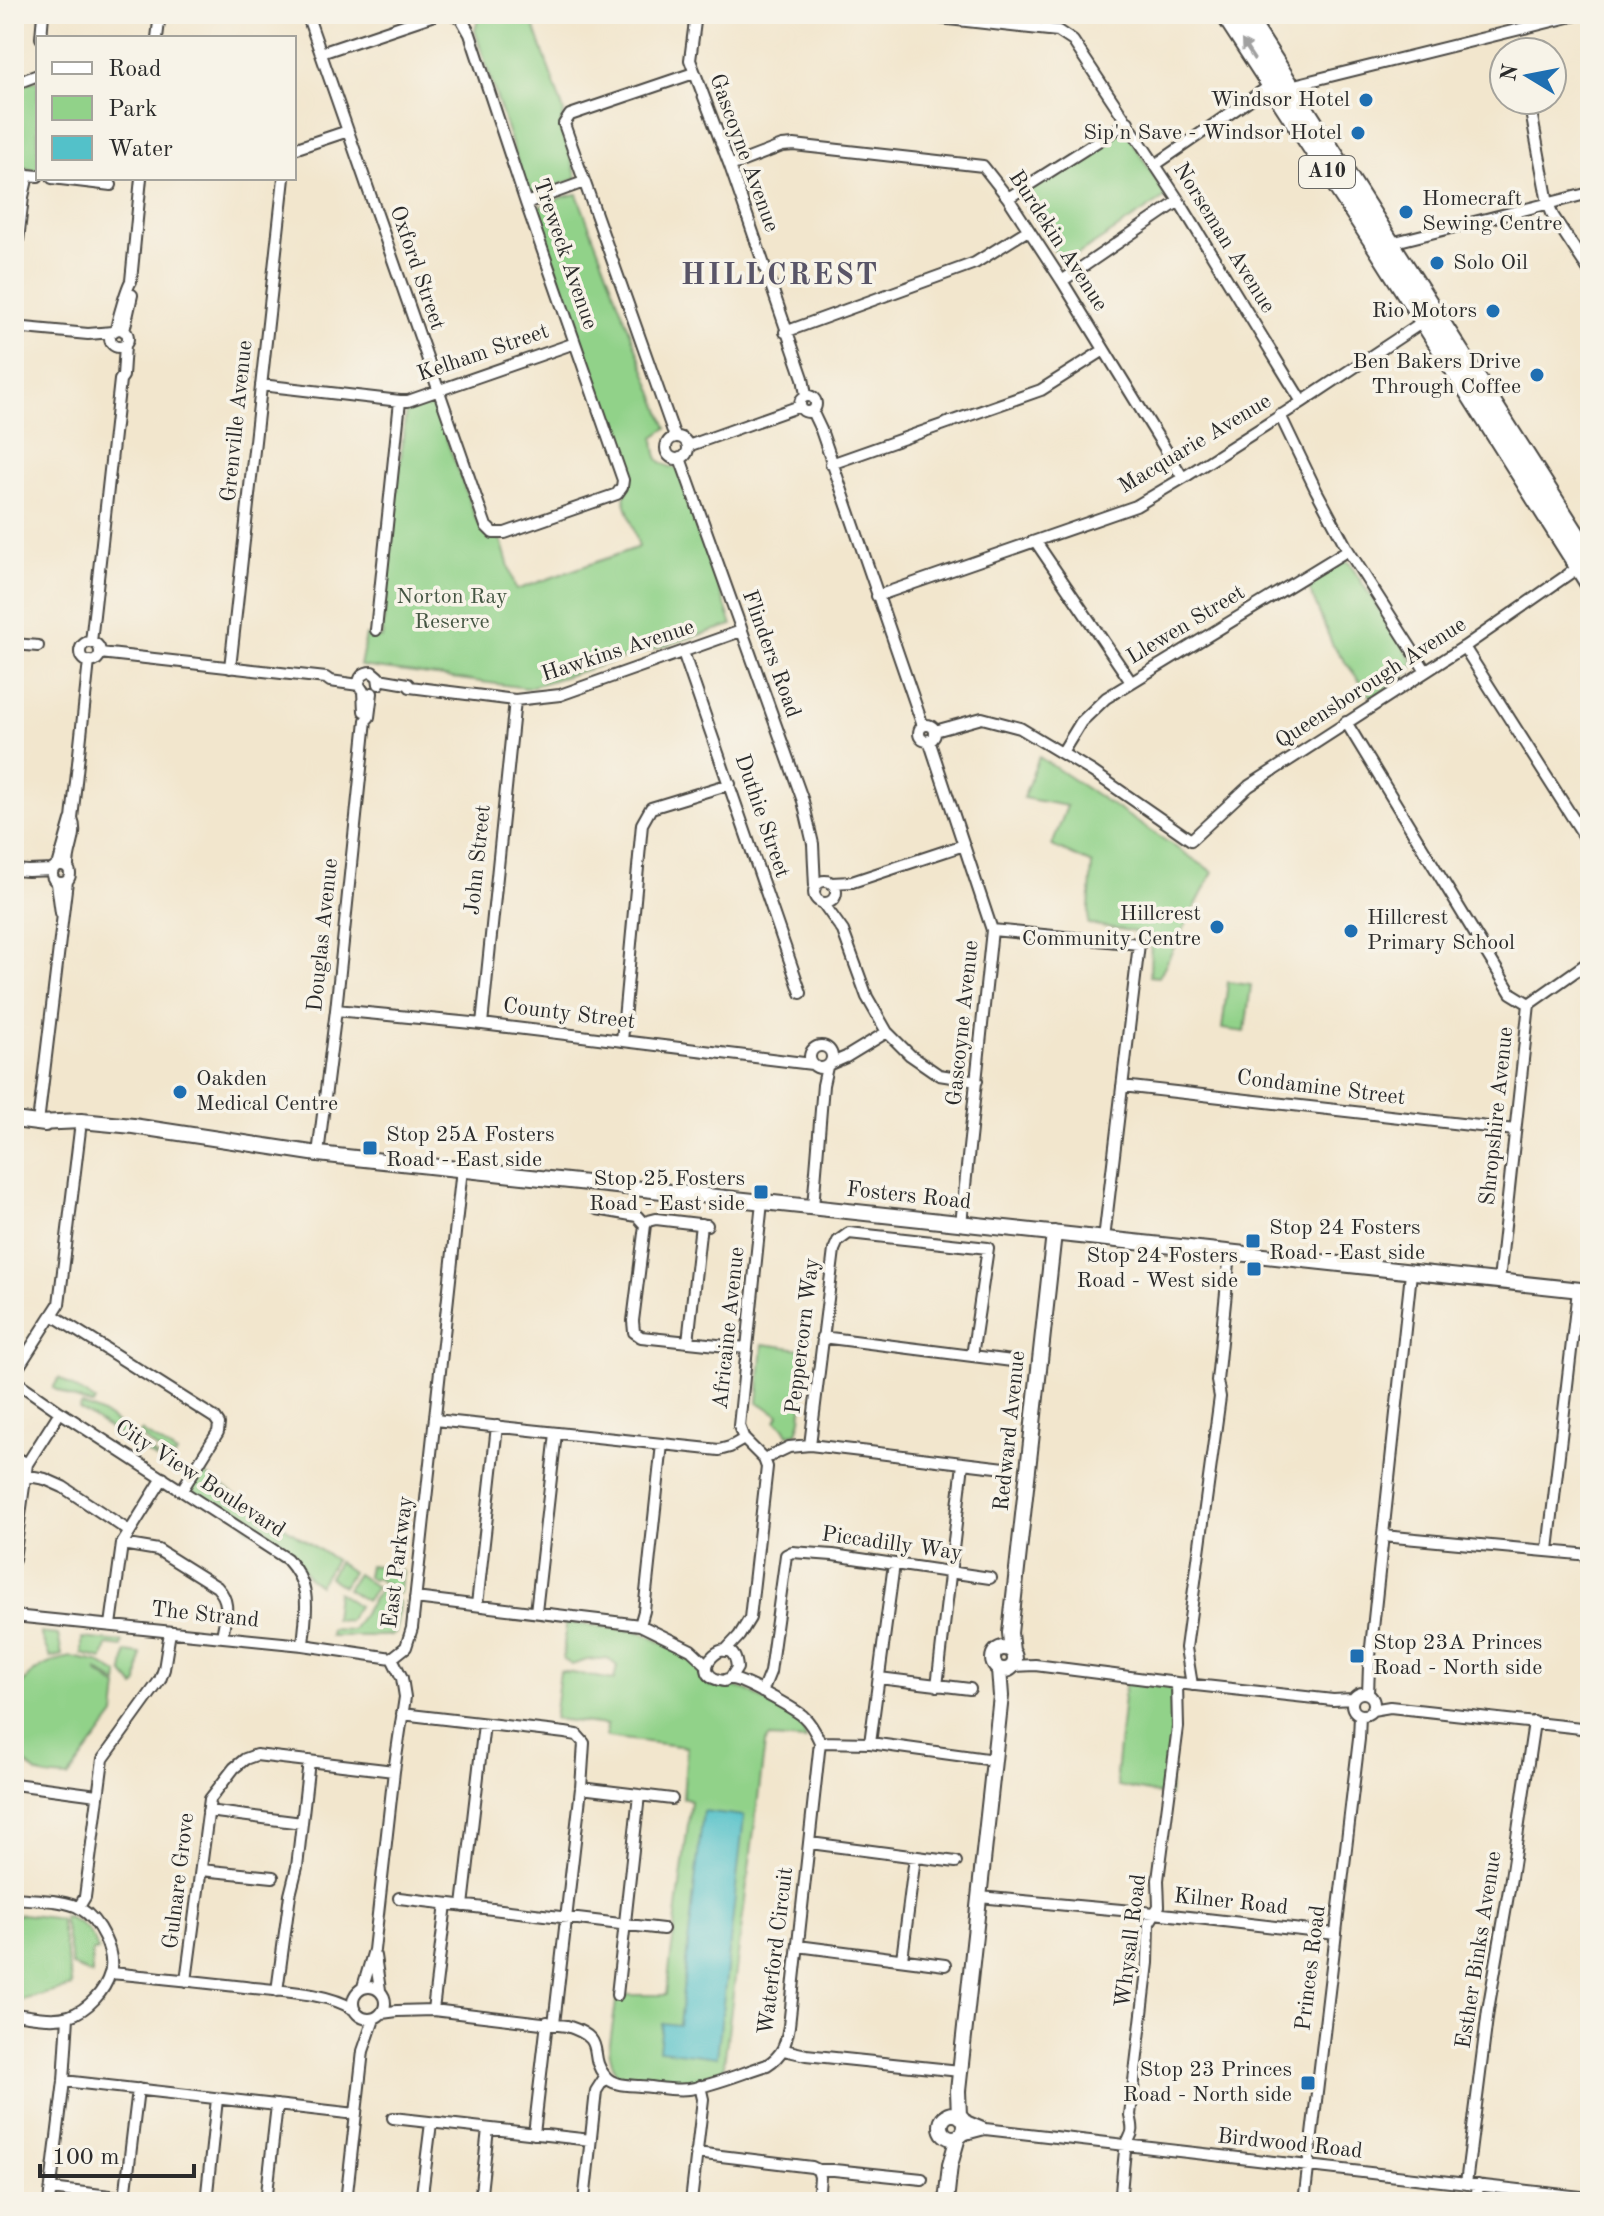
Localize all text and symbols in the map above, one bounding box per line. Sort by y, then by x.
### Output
legend [36,36,296,180]
north arrow [1488,36,1568,116]
one-way arrow [1240,39,1255,60]
text: Road [108,58,161,82]
text: N [1498,63,1523,83]
street label: Gascoyne Avenue [705,71,783,235]
place label: Windsor Hotel [1211,89,1350,111]
marker: Windsor Hotel [1357,91,1375,109]
text: Park [108,98,157,122]
place label: Sip'n Save - Windsor Hotel [1083,122,1342,144]
marker: Sip'n Save - Windsor Hotel [1349,124,1367,142]
text: Water [108,138,173,162]
road number: A10 [1299,156,1355,188]
street label: Norseman Avenue [1169,159,1279,317]
street label: Burdekin Avenue [1004,167,1112,315]
street label: Treweck Avenue [529,176,601,332]
place label: Homecraft Sewing Centre [1422,188,1562,235]
street label: Oxford Street [385,203,449,333]
marker: Homecraft Sewing Centre [1397,203,1415,221]
place label: Solo Oil [1453,252,1528,274]
marker: Solo Oil [1428,254,1446,272]
district label: HILLCREST [681,261,879,291]
place label: Rio Motors [1372,300,1477,322]
marker: Rio Motors [1484,302,1502,320]
street label: Kelham Street [414,320,552,386]
street label: Grenville Avenue [218,339,256,503]
place label: Ben Bakers Drive Through Coffee [1352,351,1521,398]
marker: Ben Bakers Drive Through Coffee [1528,366,1546,384]
street label: Macquarie Avenue [1115,390,1275,498]
street label: Llewen Street [1123,581,1249,669]
park label: Norton Ray Reserve [396,586,508,633]
street label: Flinders Road [738,587,804,721]
street label: Queensborough Avenue [1272,613,1470,753]
street label: Hawkins Avenue [539,616,697,686]
street label: Duthie Street [731,751,793,881]
street label: John Street [461,804,495,916]
street label: Douglas Avenue [304,857,342,1013]
place label: Hillcrest Community Centre [1022,903,1201,950]
place label: Hillcrest Primary School [1367,907,1515,954]
marker: Hillcrest Community Centre [1208,918,1226,936]
marker: Hillcrest Primary School [1342,922,1360,940]
street label: Gascoyne Avenue [943,939,983,1107]
street label: County Street [502,995,636,1033]
street label: Shropshire Avenue [1477,1026,1517,1206]
street label: Condamine Street [1235,1067,1407,1109]
place label: Oakden Medical Centre [196,1068,338,1115]
marker: Oakden Medical Centre [171,1083,189,1101]
place label: Stop 25A Fosters Road - East side [386,1124,554,1171]
marker: Stop 25A Fosters Road - East side [361,1139,379,1157]
place label: Stop 25 Fosters Road - East side [589,1168,745,1215]
street label: Fosters Road [846,1179,972,1213]
marker: Stop 25 Fosters Road - East side [752,1183,770,1201]
place label: Stop 24 Fosters Road - East side [1269,1217,1425,1264]
marker: Stop 24 Fosters Road - East side [1244,1232,1262,1250]
place label: Stop 24 Fosters Road - West side [1077,1245,1238,1292]
street label: Africaine Avenue [710,1246,748,1410]
street label: Peppercorn Way [782,1256,824,1415]
marker: Stop 24 Fosters Road - West side [1245,1260,1263,1278]
street label: Redward Avenue [991,1350,1029,1512]
street label: City View Boulevard [111,1416,289,1542]
street label: East Parkway [379,1494,417,1630]
street label: Piccadilly Way [820,1523,964,1565]
street label: The Strand [150,1598,260,1632]
place label: Stop 23A Princes Road - North side [1373,1632,1542,1679]
marker: Stop 23A Princes Road - North side [1348,1647,1366,1665]
street label: Gulnare Grove [160,1812,198,1950]
street label: Esther Binks Avenue [1453,1850,1505,2050]
street label: Waterford Circuit [755,1866,797,2036]
street label: Whysall Road [1112,1873,1150,2009]
street label: Kilner Road [1173,1885,1289,1919]
street label: Princes Road [1292,1904,1330,2032]
place label: Stop 23 Princes Road - North side [1123,2059,1292,2106]
marker: Stop 23 Princes Road - North side [1299,2074,1317,2092]
street label: Birdwood Road [1216,2125,1364,2163]
scale bar [40,2128,194,2178]
text: 100 m [52,2146,120,2170]

